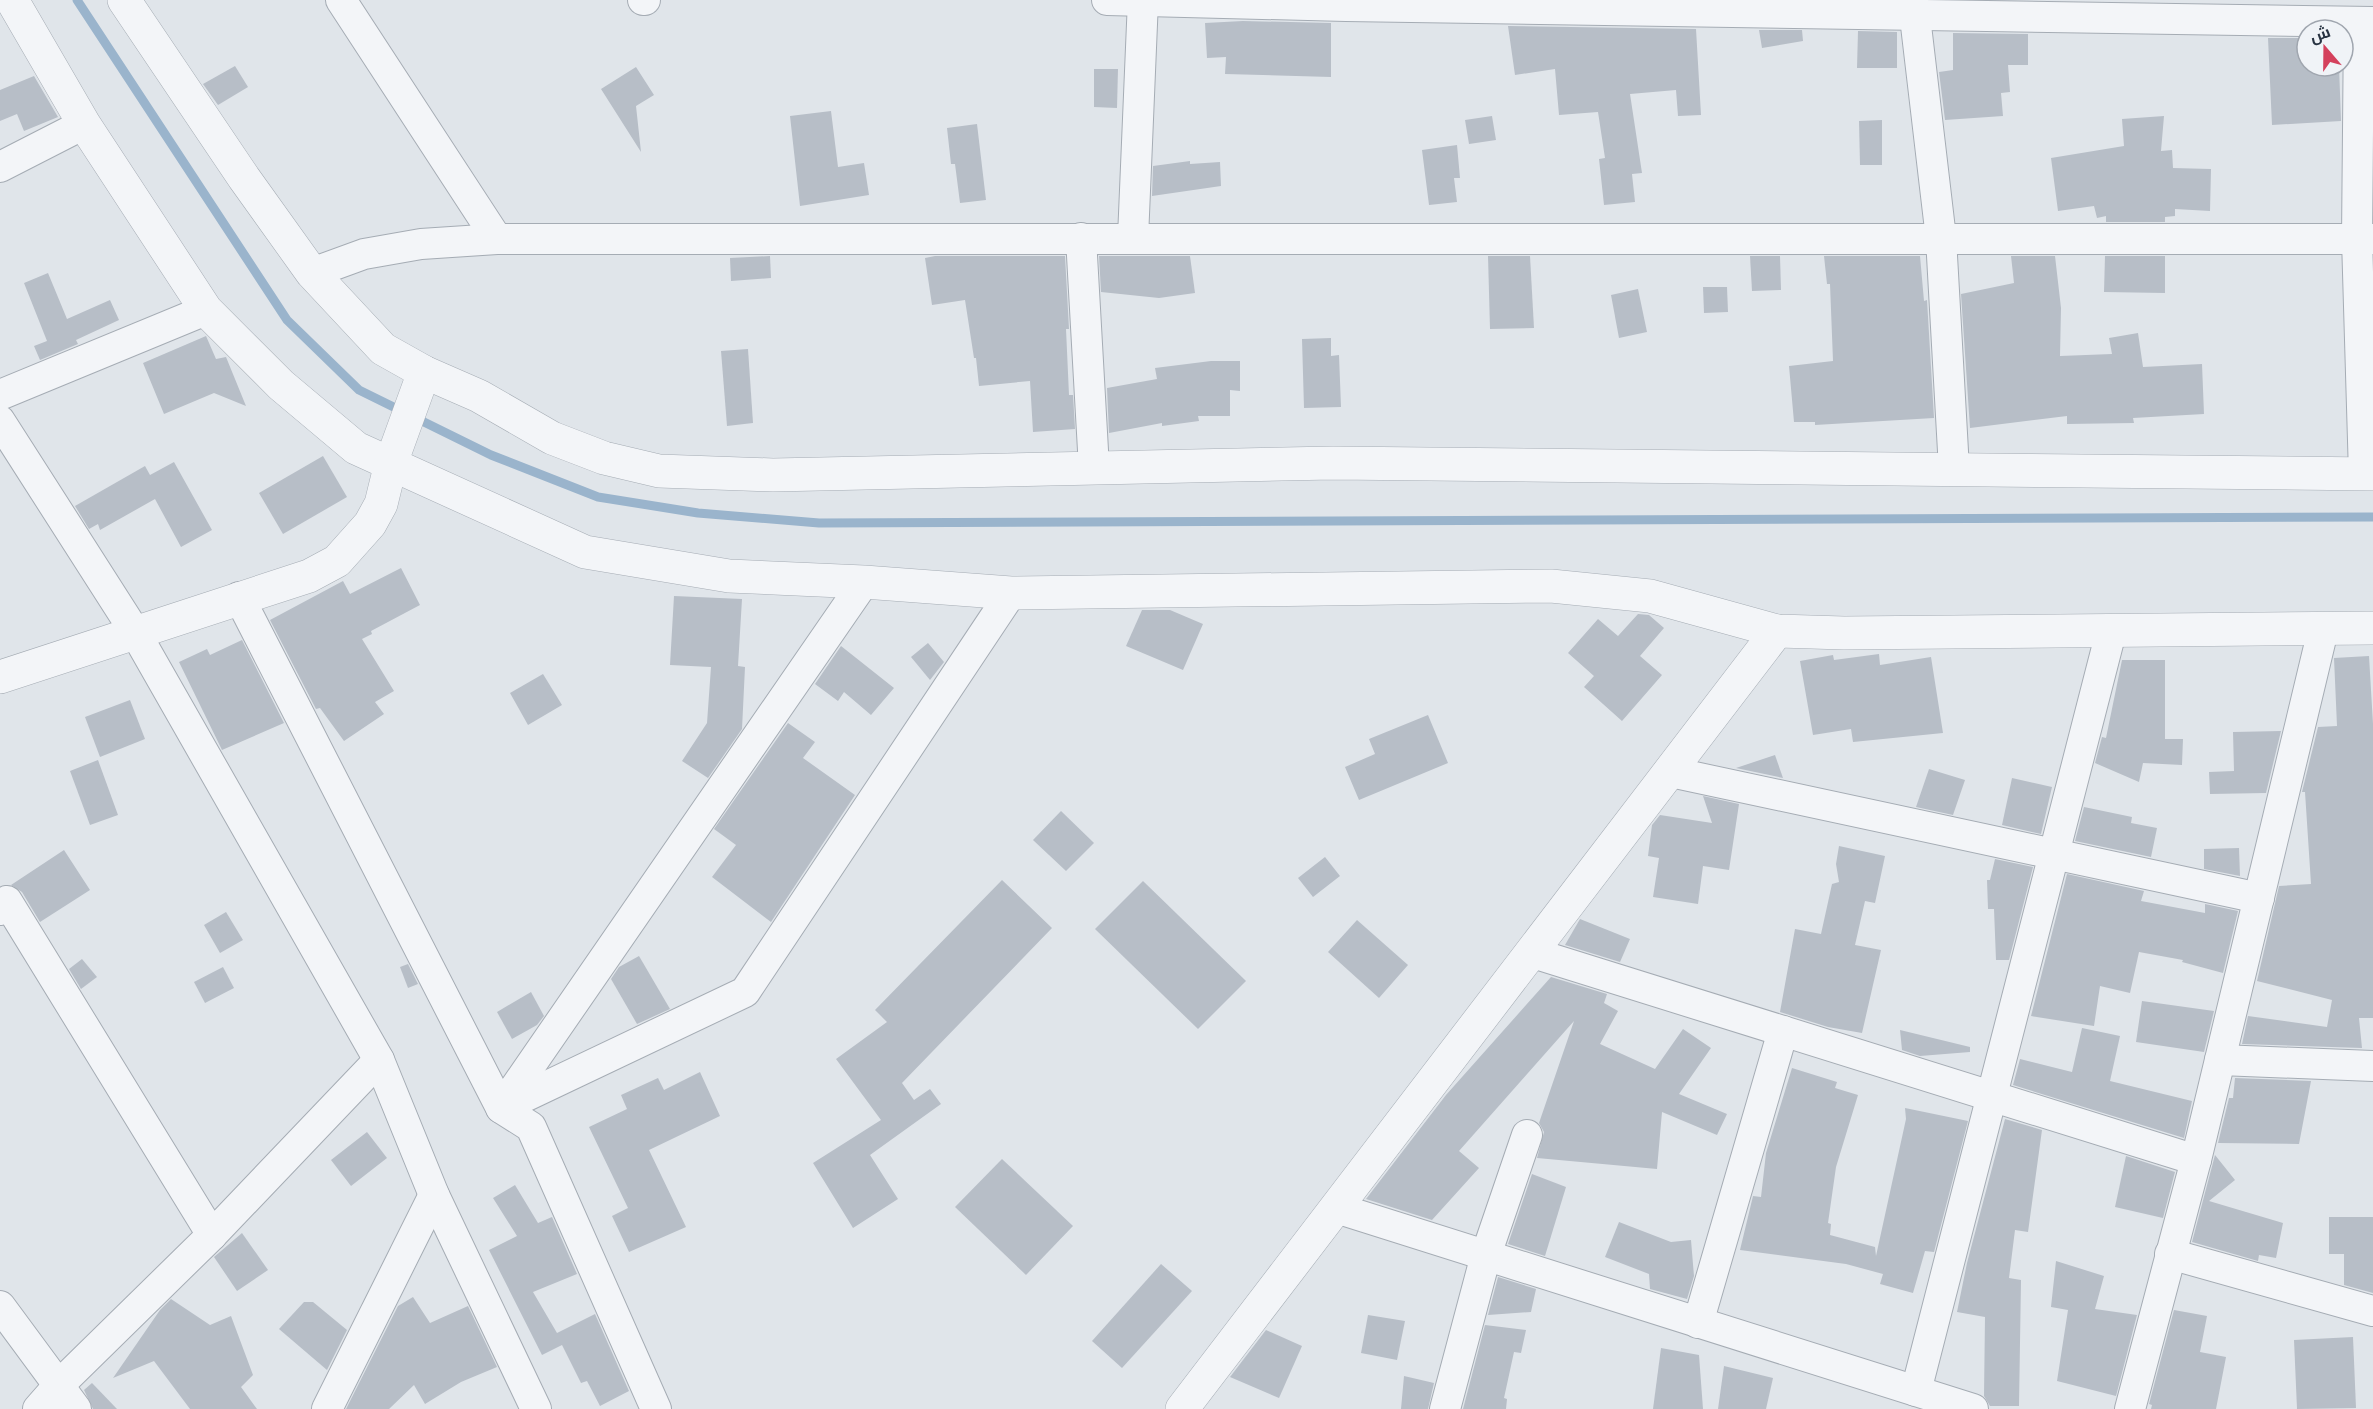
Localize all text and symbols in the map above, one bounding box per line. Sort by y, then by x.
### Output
north arrow [2295,18,2355,78]
text: ش [2307,22,2333,47]

